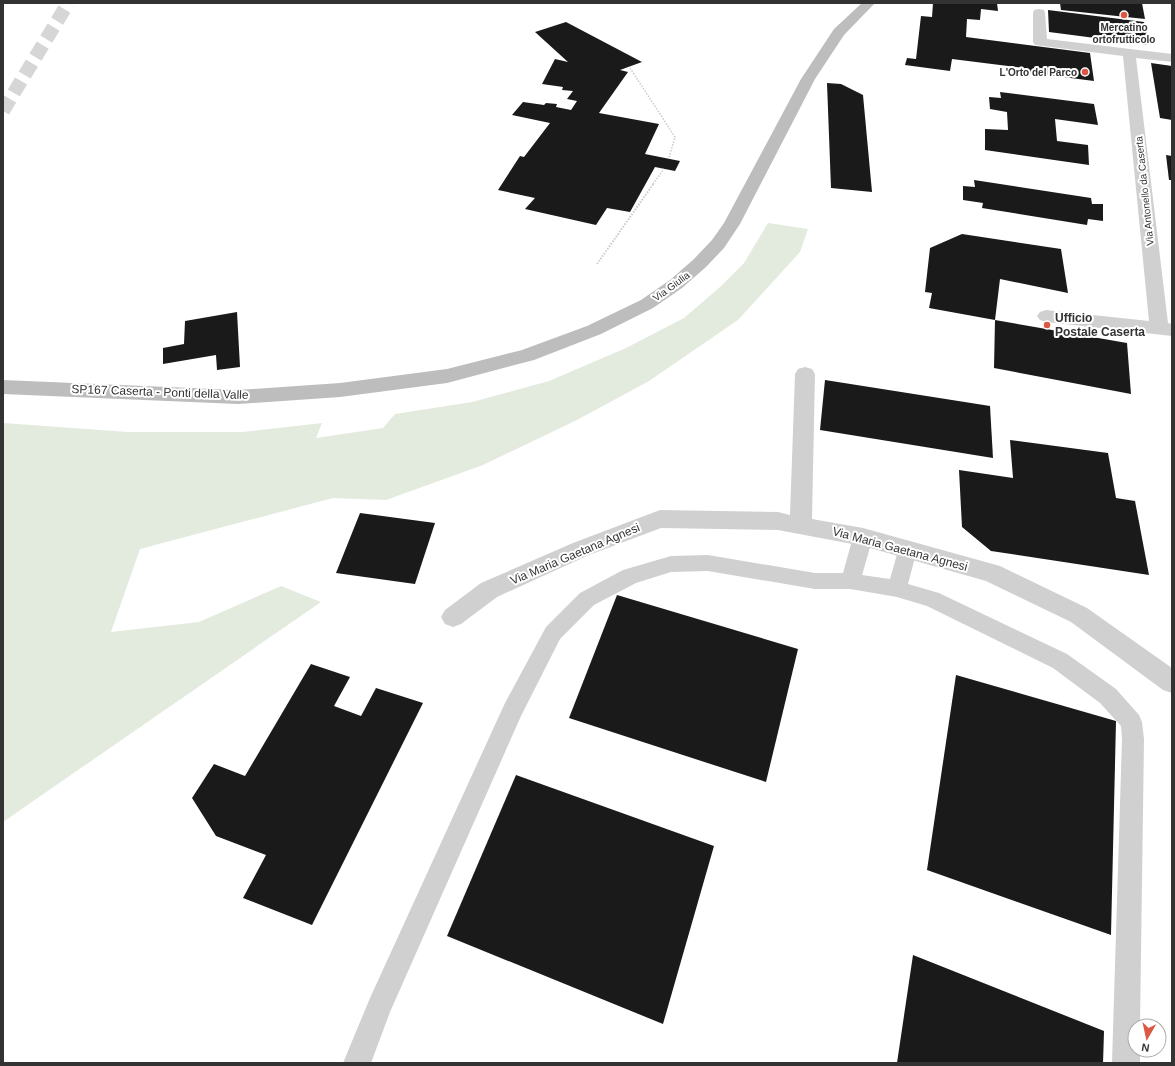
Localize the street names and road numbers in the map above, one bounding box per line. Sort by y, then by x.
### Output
street label: Via Antonello da Caserta [1133,135,1156,246]
street label: Via Giulia [651,269,692,303]
street label: SP167 Caserta - Ponti della Valle [71,382,249,402]
street label: Via Maria Gaetana Agnesi [508,520,642,588]
street label: Via Maria Gaetana Agnesi [831,524,969,574]

